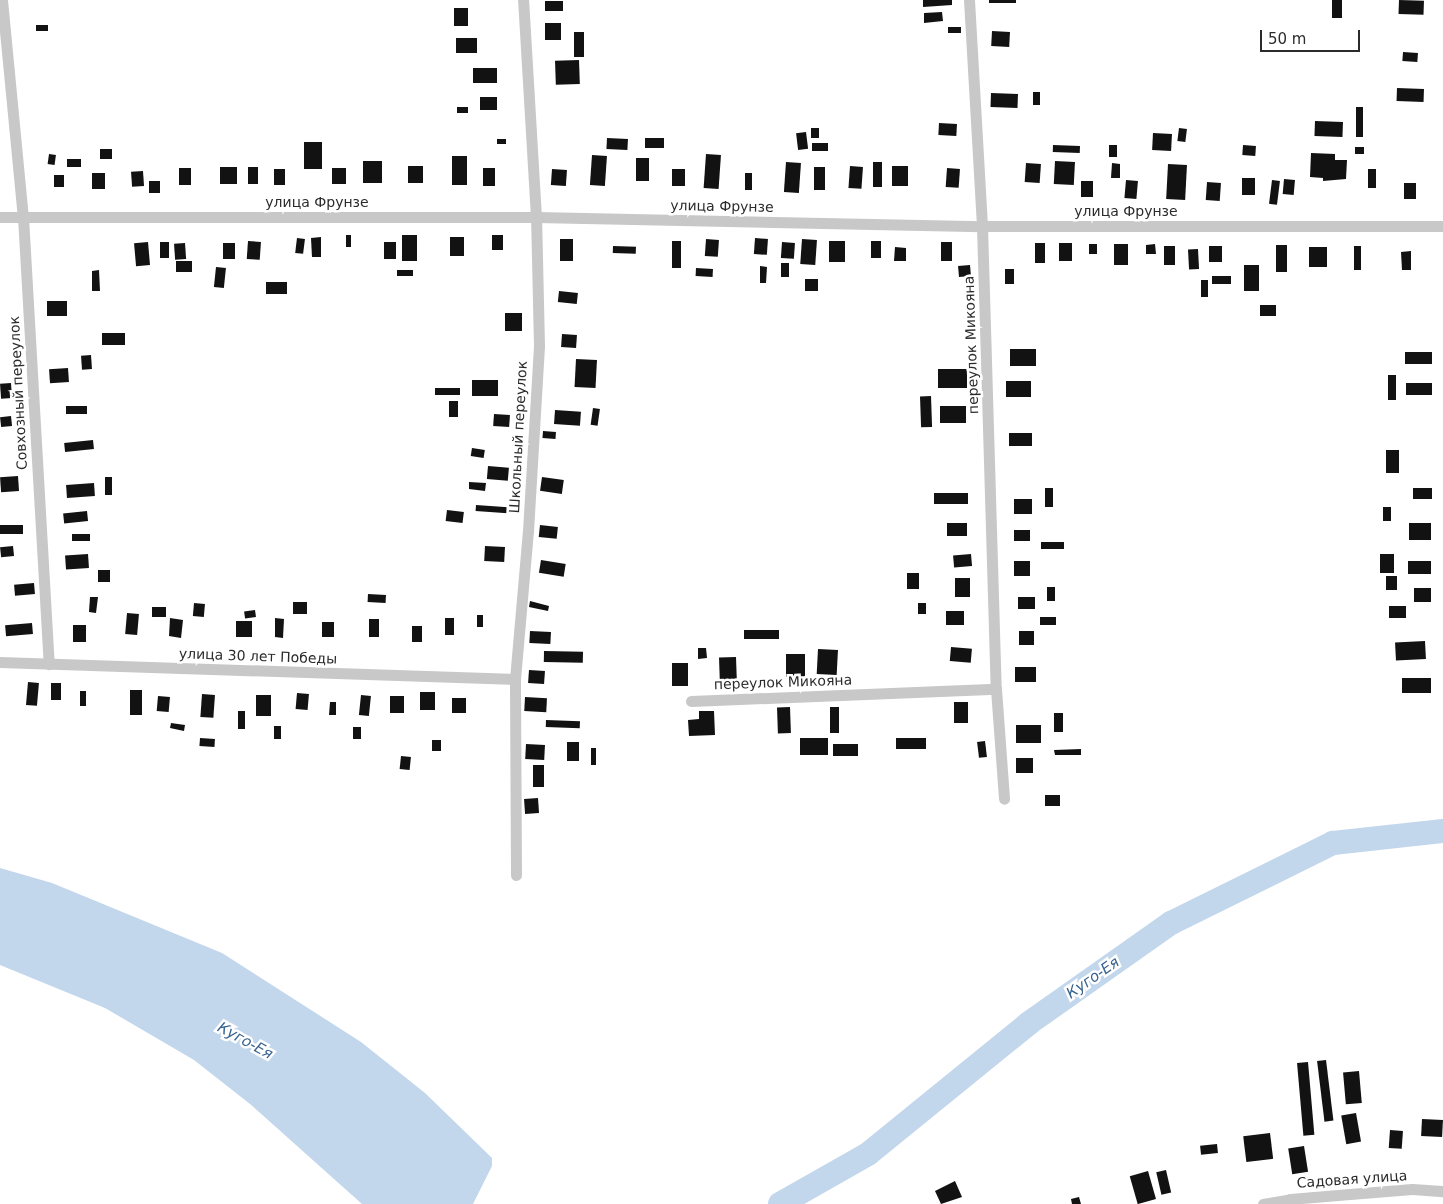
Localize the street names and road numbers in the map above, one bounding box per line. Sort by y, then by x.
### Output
street label: улица Фрунзе [265,194,369,210]
street label: улица Фрунзе [670,197,774,215]
street label: улица Фрунзе [1074,203,1178,219]
street label: переулок Микояна [960,276,982,414]
street label: Совхозный переулок [6,316,30,470]
street label: Школьный переулок [506,360,530,514]
street label: улица 30 лет Победы [179,645,337,667]
street label: переулок Микояна [714,671,852,693]
street label: Садовая улица [1296,1167,1408,1191]

